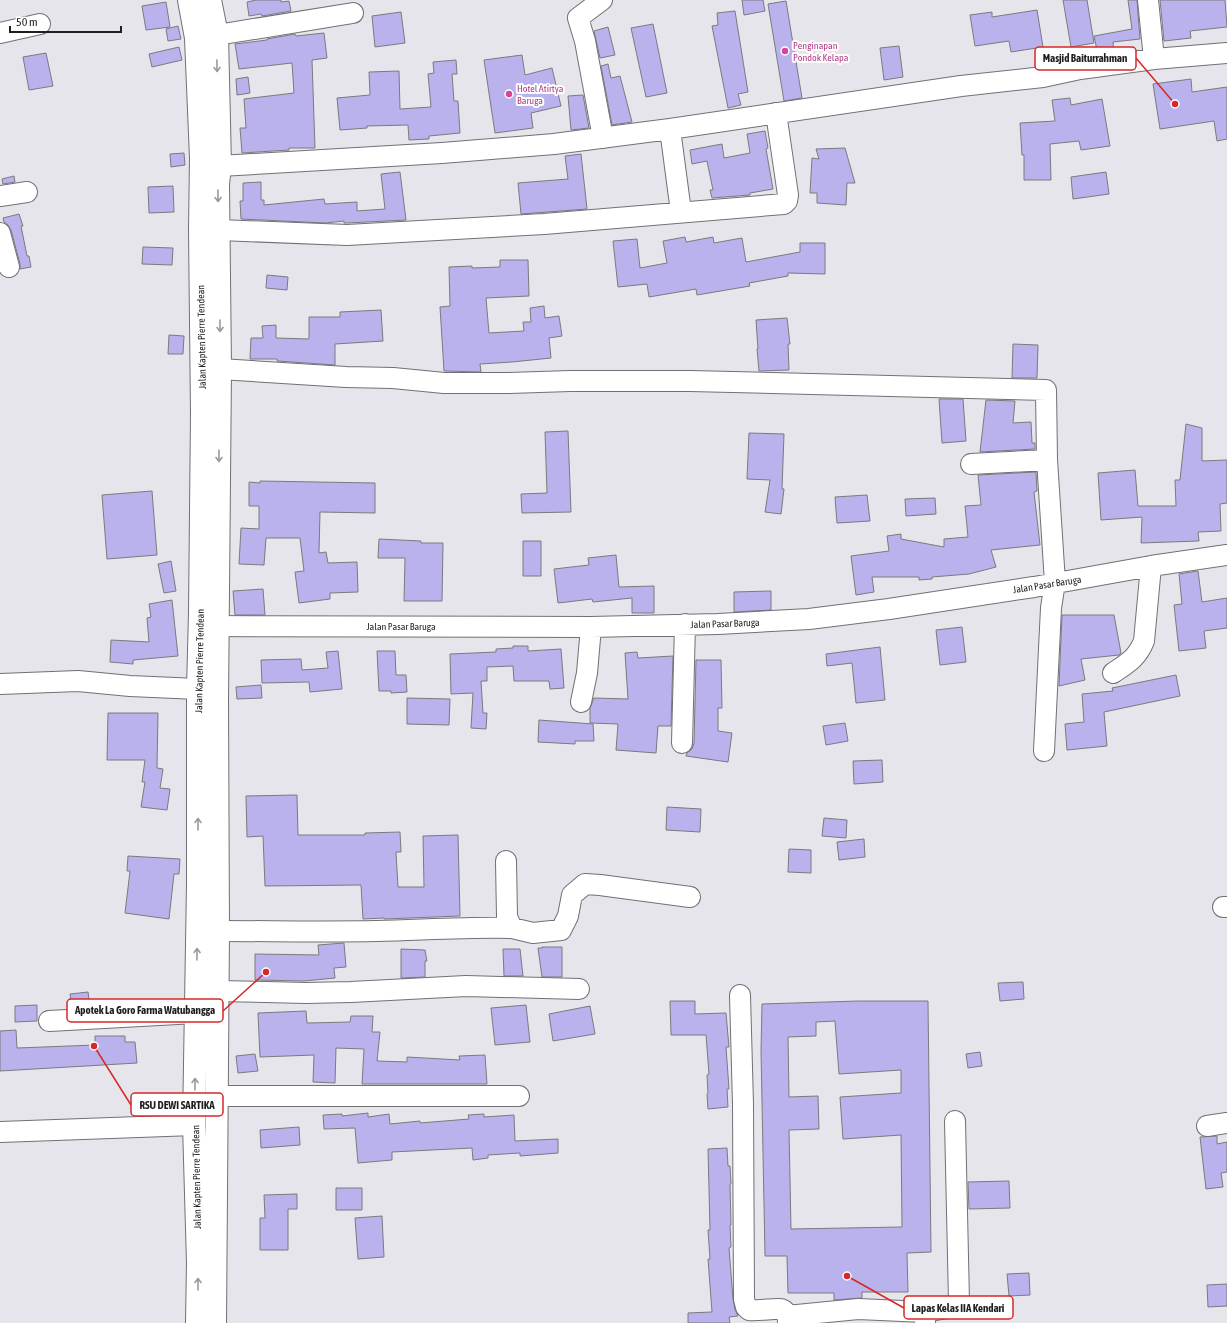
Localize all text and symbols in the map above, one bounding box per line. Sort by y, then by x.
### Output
scale bar [10,8,121,34]
text: 50 m [16,15,38,29]
place label: Penginapan Pondok Kelapa [793,40,849,63]
marker: Penginapan Pondok Kelapa [780,46,790,56]
callout: Masjid Baiturrahman [1035,47,1136,70]
text: Masjid Baiturrahman [1043,52,1127,64]
one-way arrow [214,59,221,72]
place label: Hotel Atirtya Baruga [517,83,564,106]
marker: Hotel Atirtya Baruga [504,89,514,99]
one-way arrow [214,189,222,202]
street label: Jalan Kapten Pierre Tendean [195,285,208,389]
one-way arrow [216,319,224,332]
one-way arrow [215,449,223,462]
street label: Jalan Pasar Baruga [1012,574,1082,595]
street label: Jalan Kapten Pierre Tendean [193,609,206,713]
street label: Jalan Pasar Baruga [690,617,760,630]
street label: Jalan Pasar Baruga [366,621,436,632]
one-way arrow [194,818,202,831]
one-way arrow [193,948,201,961]
callout: Apotek La Goro Farma Watubangga [67,999,223,1022]
text: Apotek La Goro Farma Watubangga [74,1004,215,1016]
one-way arrow [191,1078,199,1091]
callout: RSU DEWI SARTIKA [131,1093,223,1116]
text: RSU DEWI SARTIKA [139,1099,215,1111]
street label: Jalan Kapten Pierre Tendean [190,1125,203,1229]
one-way arrow [194,1278,202,1291]
callout: Lapas Kelas IIA Kendari [904,1296,1013,1319]
text: Lapas Kelas IIA Kendari [912,1302,1005,1314]

